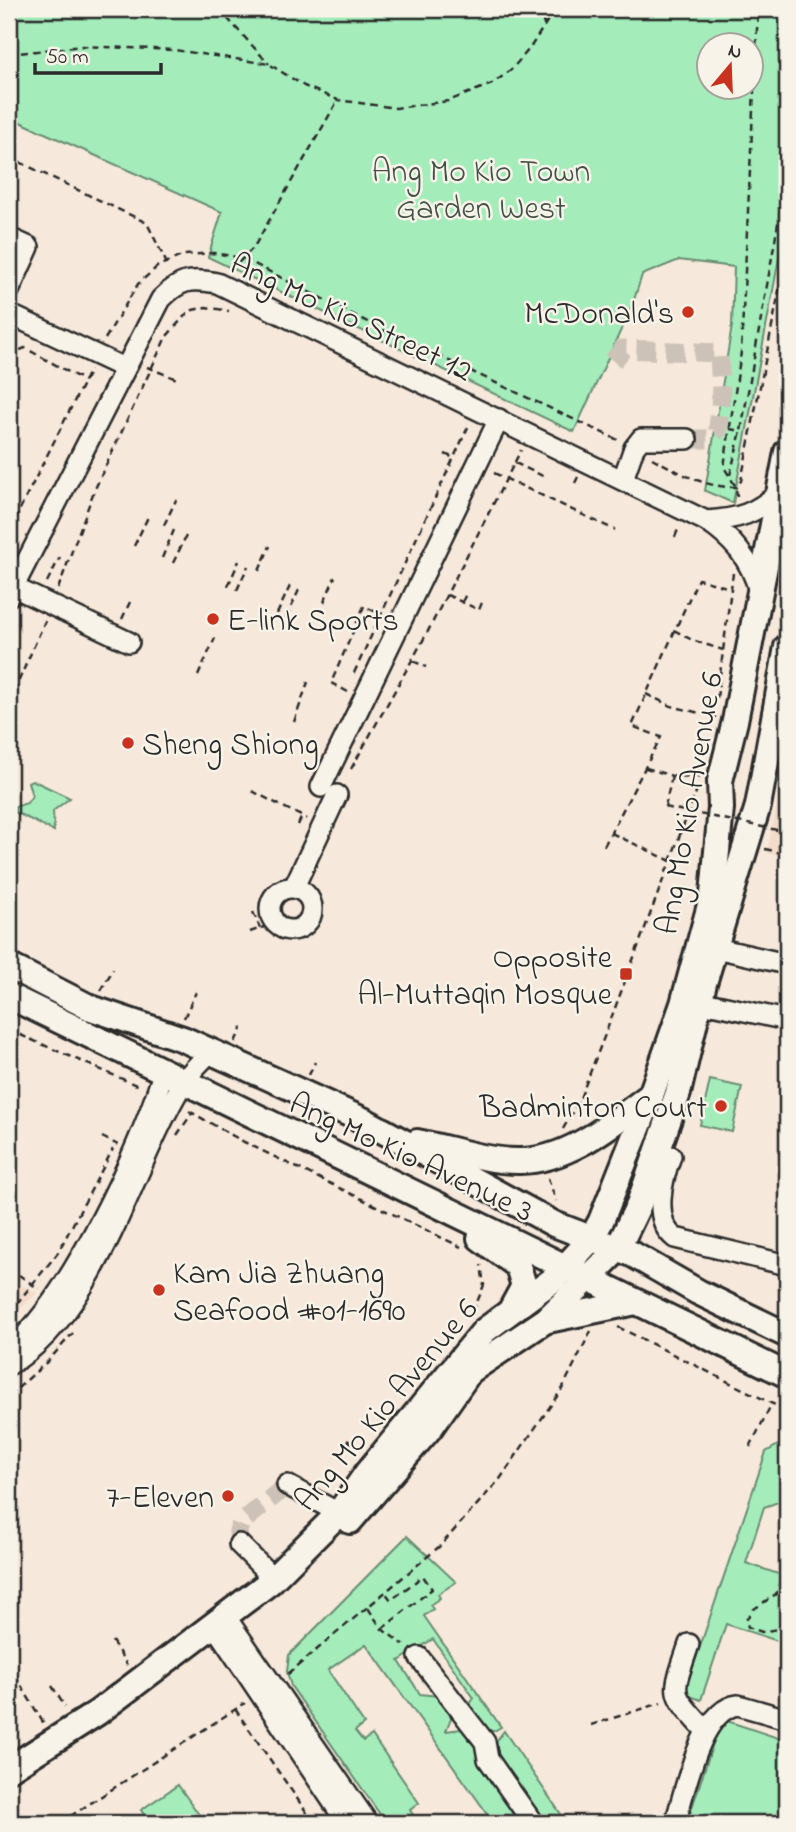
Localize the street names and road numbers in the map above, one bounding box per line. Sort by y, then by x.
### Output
street label: Ang Mo Kio Street 12 [222,242,480,396]
street label: Ang Mo Kio Avenue 6 [645,669,738,938]
street label: Ang Mo Kio Avenue 3 [281,1082,540,1236]
street label: Ang Mo Kio Avenue 6 [284,1289,491,1523]

